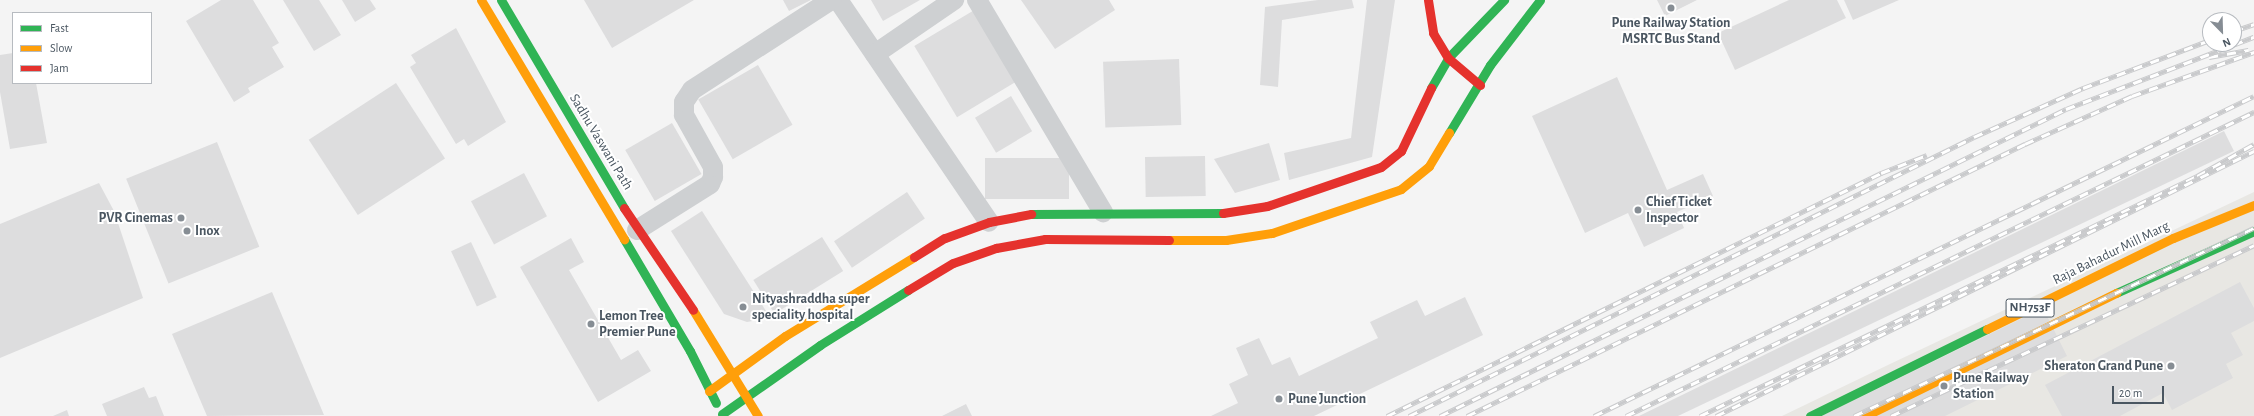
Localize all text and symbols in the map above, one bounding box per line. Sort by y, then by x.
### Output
marker: Pune Railway Station MSRTC Bus Stand [1666,3,1676,13]
legend [12,12,152,84]
north arrow [2202,12,2242,52]
place label: Pune Railway Station MSRTC Bus Stand [1612,15,1730,48]
text: Fast [50,22,69,34]
text: N [2221,36,2232,49]
text: Slow [50,42,72,54]
text: Jam [50,62,69,74]
street label: Sadhu Vaswani Path [566,91,636,193]
place label: Chief Ticket Inspector [1646,194,1712,226]
marker: Chief Ticket Inspector [1633,205,1643,215]
place label: PVR Cinemas [99,210,173,226]
marker: PVR Cinemas [176,213,186,223]
street label: Raja Bahadur Mill Marg [2050,218,2172,288]
place label: Inox [195,223,220,239]
marker: Inox [182,226,192,236]
place label: Nityashraddha super speciality hospital [752,291,870,324]
road number: NH753F [2005,297,2055,319]
marker: Nityashraddha super speciality hospital [737,301,749,313]
place label: Lemon Tree Premier Pune [599,308,676,340]
marker: Lemon Tree Premier Pune [586,319,596,329]
place label: Sheraton Grand Pune [2044,358,2163,374]
marker: Sheraton Grand Pune [2166,361,2176,371]
place label: Pune Railway Station [1953,370,2029,402]
scale bar [2114,378,2166,404]
marker: Pune Railway Station [1938,380,1950,392]
text: 20 m [2119,387,2142,399]
place label: Pune Junction [1288,391,1366,407]
marker: Pune Junction [1273,393,1285,405]

